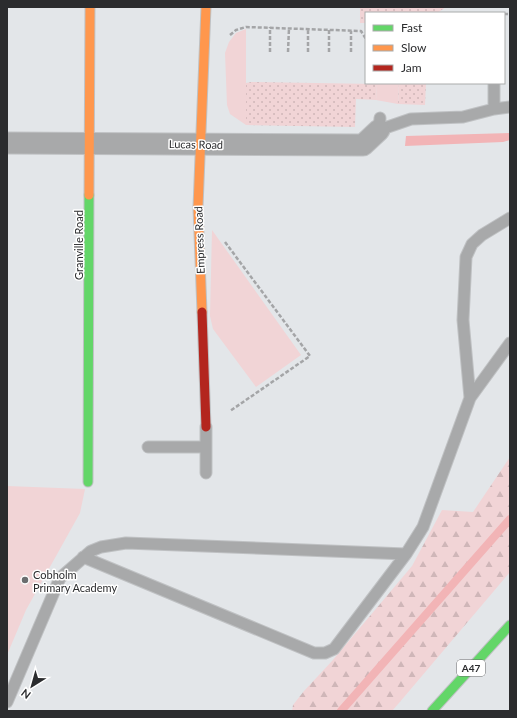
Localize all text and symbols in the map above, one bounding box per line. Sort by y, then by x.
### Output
legend [365,12,505,84]
text: Fast [401,20,423,35]
text: Slow [401,40,427,55]
text: Jam [401,60,422,75]
street label: Lucas Road [169,137,223,151]
street label: Empress Road [191,206,207,274]
street label: Granville Road [72,210,85,280]
place label: Cobholm Primary Academy [33,568,117,594]
marker: Cobholm Primary Academy [20,575,30,585]
road number: A47 [457,660,485,676]
north arrow [12,666,52,706]
text: N [18,687,33,702]

